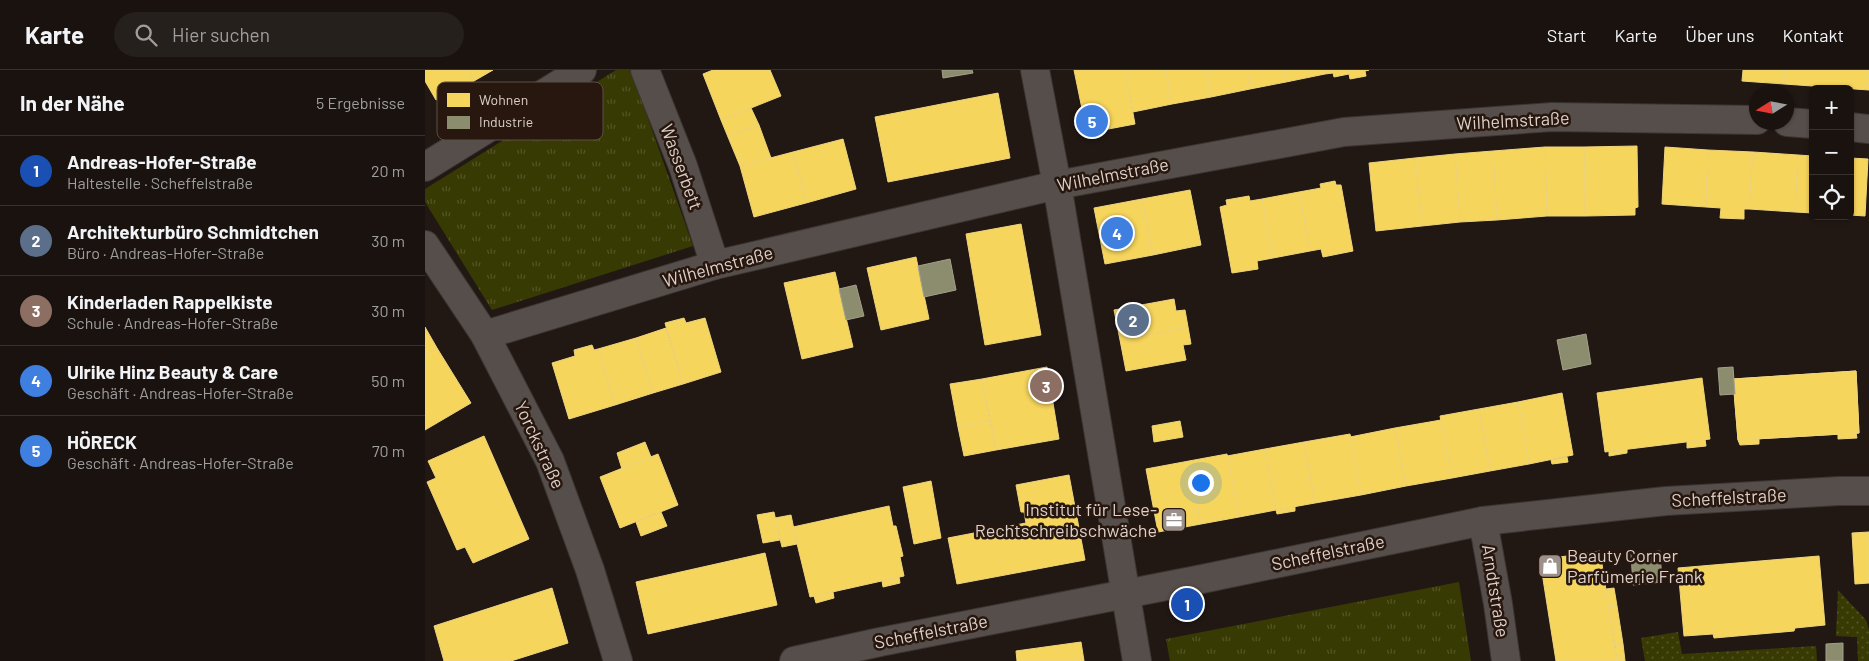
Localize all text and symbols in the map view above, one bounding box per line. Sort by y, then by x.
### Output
search box [114,12,464,57]
text: Karte [25,20,84,49]
icon: search [132,21,160,49]
text: Hier suchen [172,23,270,46]
text: Start [1547,24,1586,46]
text: Karte [1614,24,1657,46]
text: Über uns [1685,24,1754,46]
text: Kontakt [1782,24,1844,46]
legend [437,82,603,140]
north arrow [1749,85,1794,130]
map controls [1809,85,1854,220]
button: + [1809,85,1854,130]
text: In der Nähe [20,90,125,115]
text: Wohnen [479,91,528,108]
text: 5 Ergebnisse [316,93,405,112]
pin: 5 [1076,102,1108,140]
street label: Wilhelmstraße [1456,106,1570,134]
text: Industrie [479,113,533,130]
street label: Wasserbett [656,121,708,213]
button: − [1809,130,1854,175]
text: Andreas-Hofer-Straße [67,150,257,173]
street label: Wilhelmstraße [1055,152,1171,196]
text: 1 [33,161,39,180]
text: 20 m [371,161,405,180]
text: Haltestelle · Scheffelstraße [67,173,253,192]
button: locate [1809,175,1854,220]
pin: 4 [1101,214,1133,252]
text: Architekturbüro Schmidtchen [67,220,319,243]
text: 2 [32,231,40,250]
text: 30 m [371,231,405,250]
street label: Wilhelmstraße [660,241,775,291]
text: Büro · Andreas-Hofer-Straße [67,243,264,262]
text: Kinderladen Rappelkiste [67,290,273,313]
text: 3 [32,301,40,320]
text: 30 m [371,301,405,320]
pin: 2 [1117,301,1149,339]
text: Schule · Andreas-Hofer-Straße [67,313,278,332]
text: Ulrike Hinz Beauty & Care [67,360,278,383]
pin: 3 [1030,367,1062,405]
text: 4 [31,371,41,390]
text: 50 m [371,371,405,390]
text: Geschäft · Andreas-Hofer-Straße [67,383,294,402]
street label: Yorckstraße [510,397,570,492]
text: HÖRECK [67,430,137,453]
text: 5 [32,441,40,460]
text: 70 m [372,441,405,460]
text: Geschäft · Andreas-Hofer-Straße [67,453,294,472]
your location [1188,470,1214,496]
street label: Scheffelstraße [1671,483,1787,511]
place label: Institut für Lese- Rechtschreibschwäche [975,498,1157,541]
office icon: Institut für Lese- Rechtschreibschwäche [1161,507,1187,533]
street label: Scheffelstraße [1269,529,1386,575]
street label: Arndtstraße [1478,543,1514,639]
place label: Beauty Corner Parfümerie Frank [1567,544,1703,587]
shop icon: Beauty Corner Parfümerie Frank [1537,553,1563,579]
pin: 1 [1171,585,1203,623]
street label: Scheffelstraße [872,609,989,653]

